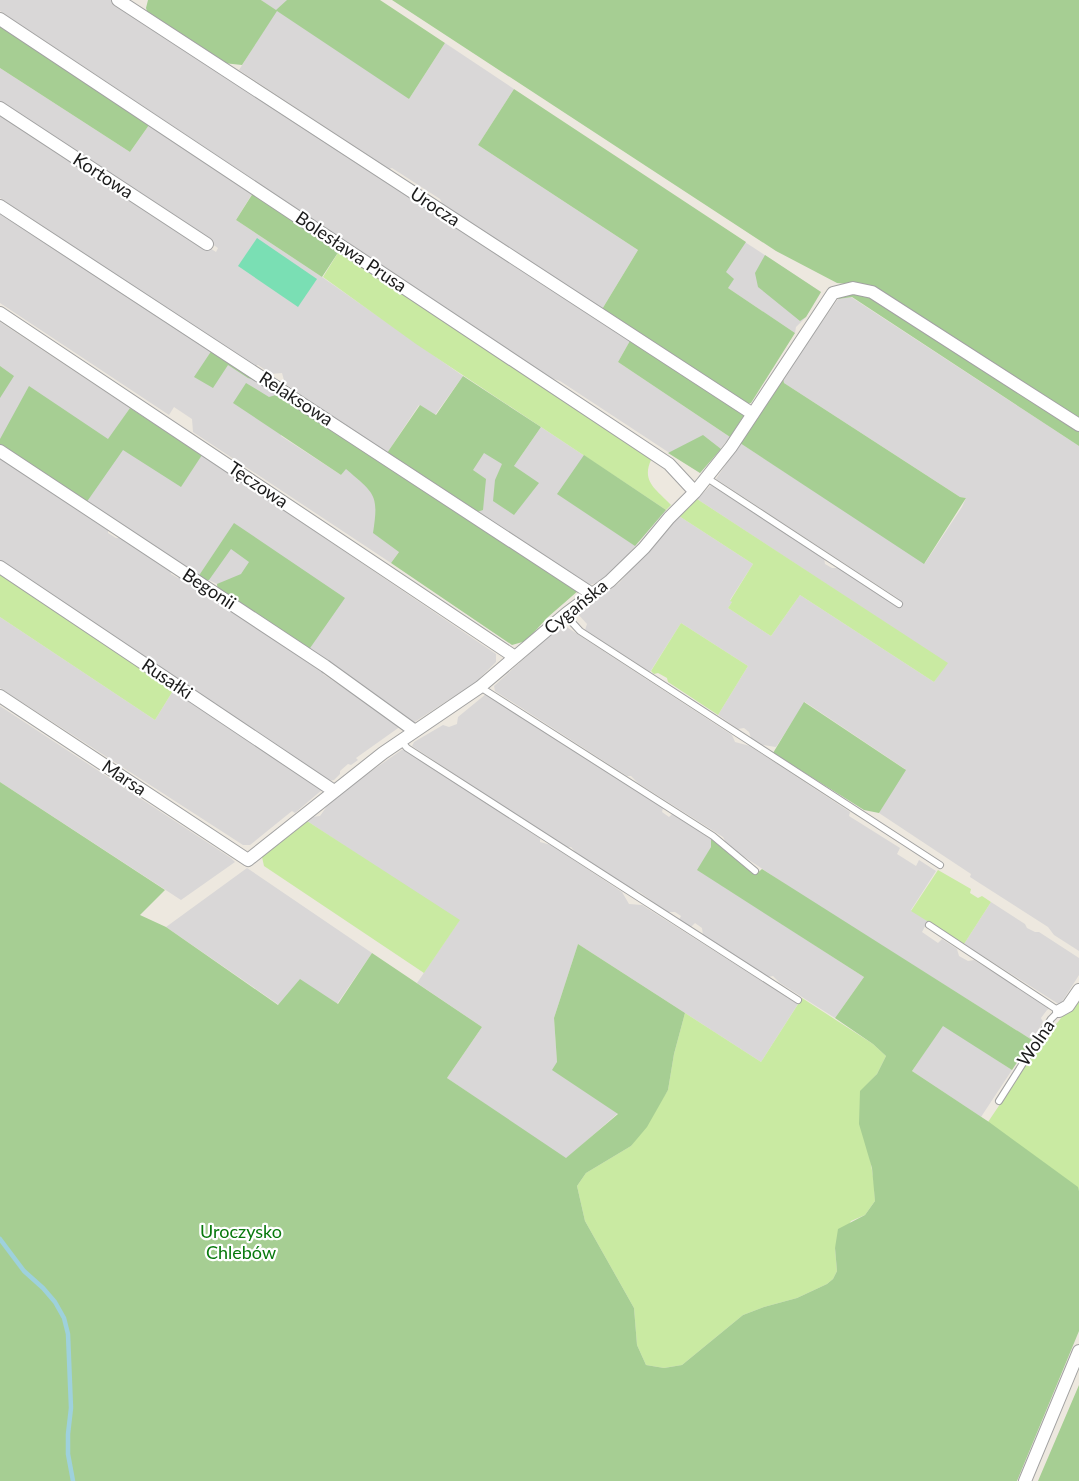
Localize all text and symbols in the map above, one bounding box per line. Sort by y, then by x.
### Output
street label: Kortowa [69,148,138,203]
street label: Urocza [406,182,465,230]
street label: Bolesława Prusa [292,206,411,296]
street label: Relaksowa [256,366,338,430]
street label: Tęczowa [224,456,293,512]
street label: Begonii [179,563,240,613]
street label: Cygańska [539,574,611,638]
street label: Rusałki [138,653,197,703]
street label: Marsa [98,754,151,800]
street label: Wolna [1012,1015,1059,1070]
park label: Uroczysko Chlebów [200,1220,282,1263]

